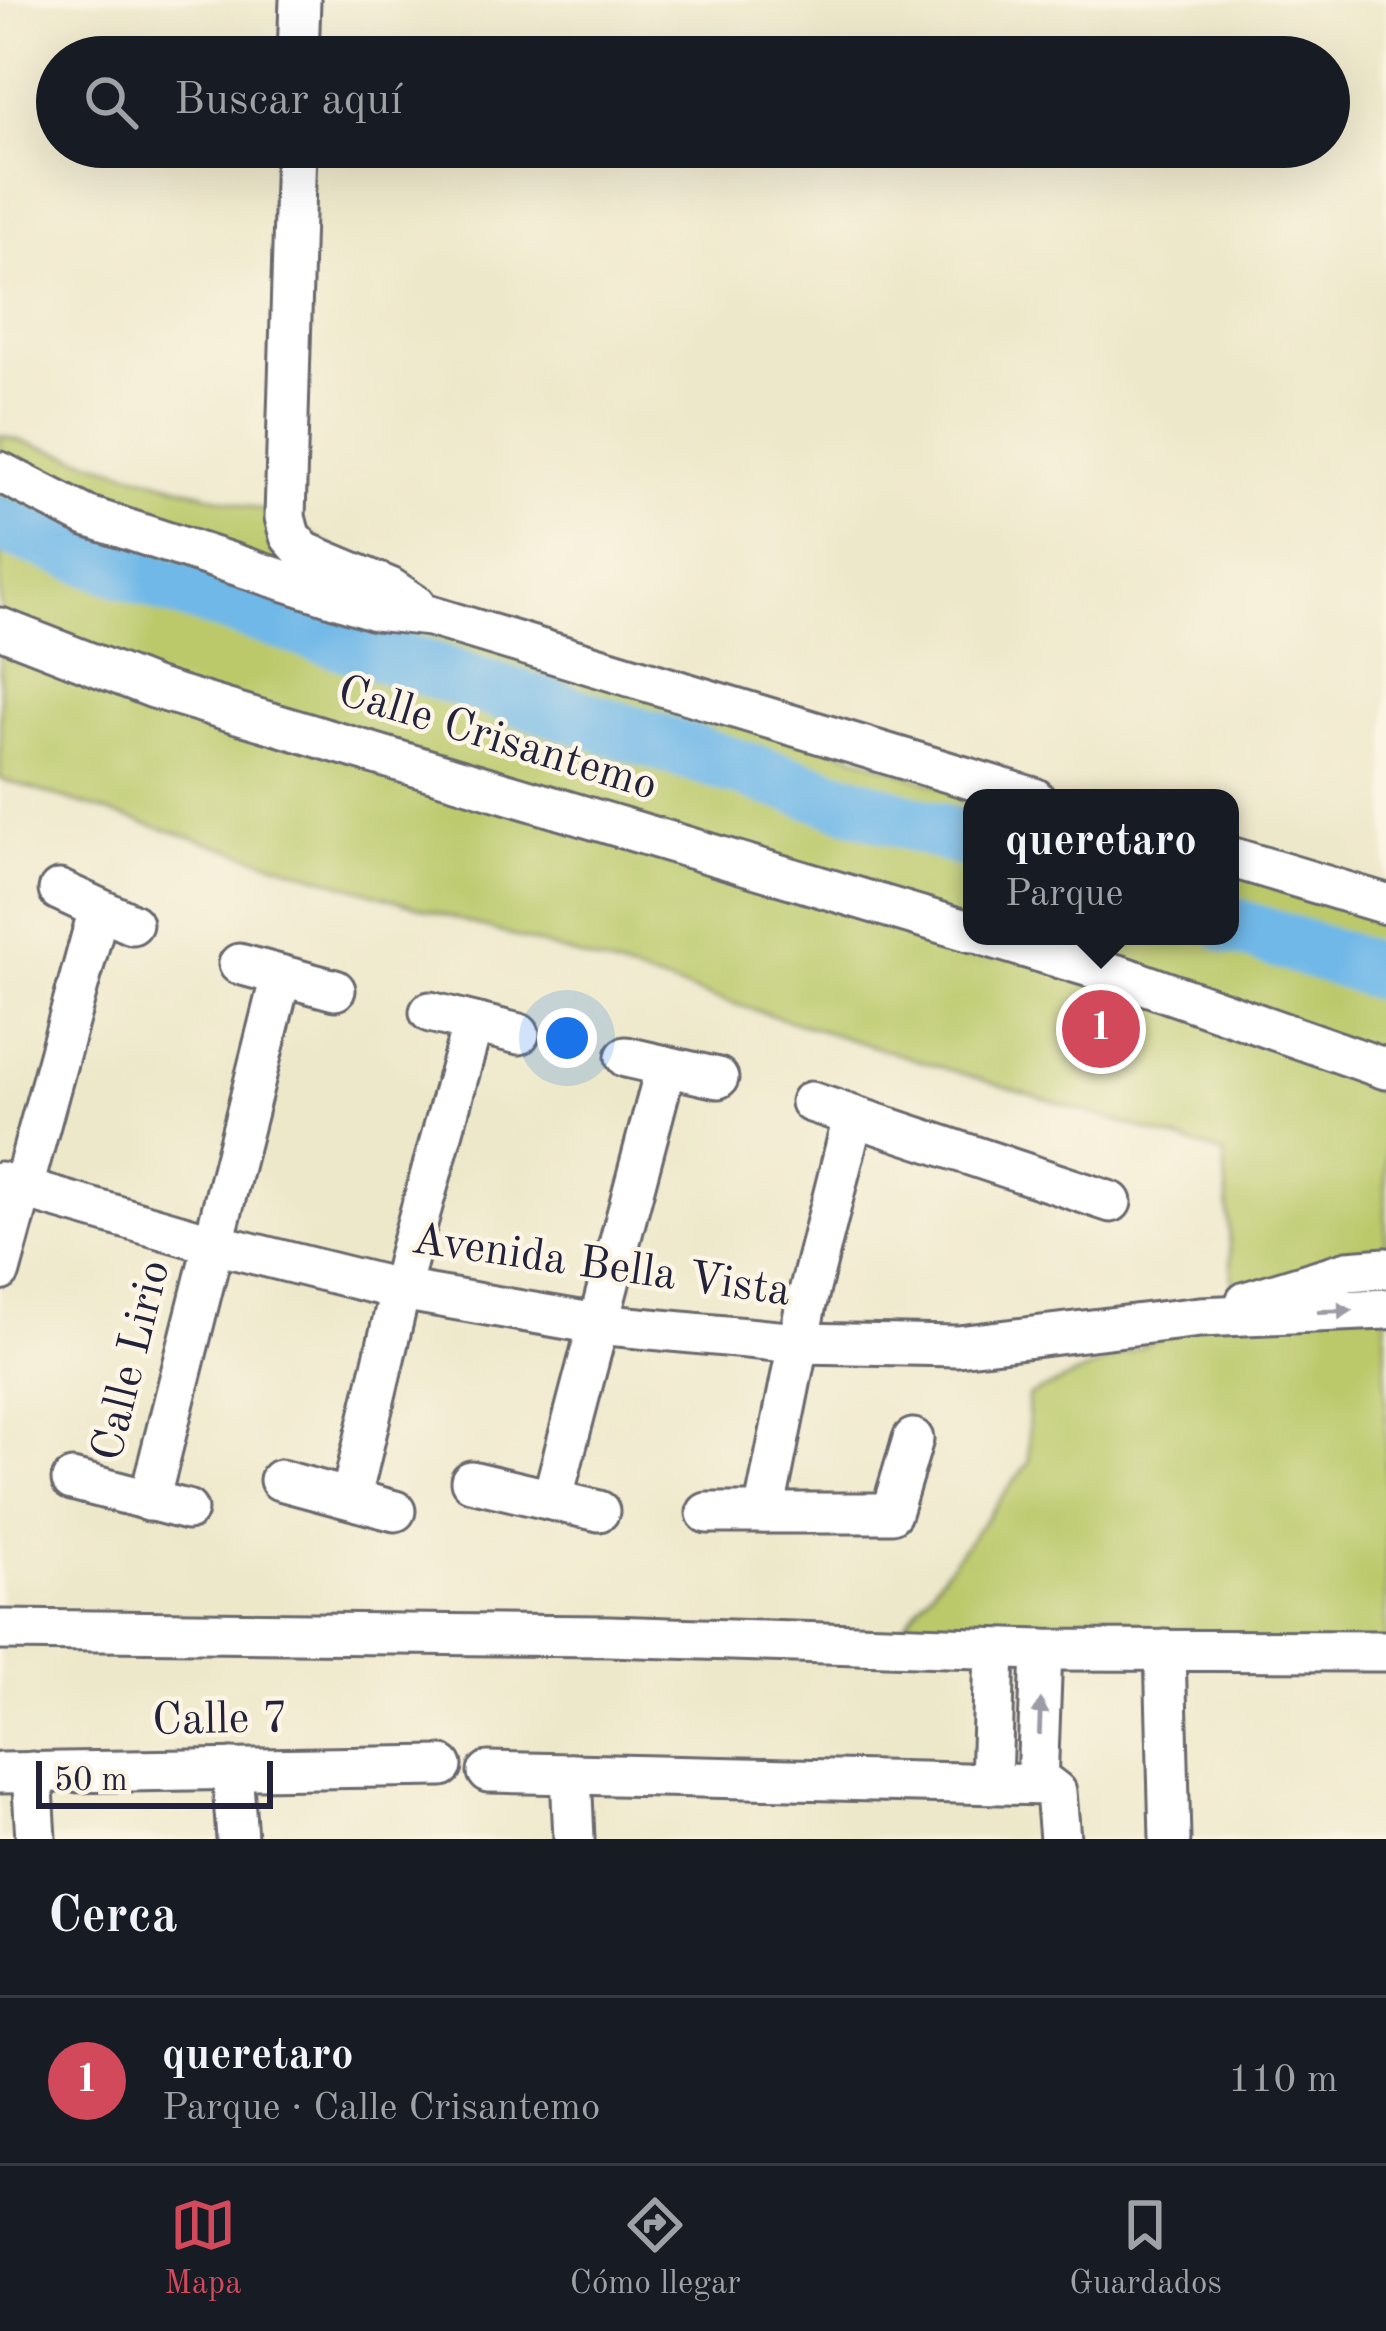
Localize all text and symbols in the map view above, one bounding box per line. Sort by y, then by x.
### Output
search box [36,36,1350,168]
icon: search [78,69,144,135]
text: Buscar aquí [174,79,403,124]
street label: Calle Crisantemo [332,670,662,810]
popup [963,789,1239,945]
text: queretaro [1005,820,1197,865]
text: Parque [1005,875,1124,914]
pin: 1 [1062,984,1140,1074]
your location [537,1008,597,1068]
street label: Avenida Bella Vista [409,1218,793,1316]
street label: Calle Lirio [86,1256,180,1466]
one-way arrow [1317,1302,1355,1321]
street label: Calle 7 [152,1697,288,1745]
one-way arrow [1030,1697,1049,1735]
scale bar [36,1755,273,1808]
text: 50 m [54,1765,128,1798]
text: Cerca [48,1892,178,1943]
text: queretaro [162,2034,354,2079]
text: 1 [76,2061,98,2100]
text: 110 m [1228,2061,1338,2100]
text: Parque · Calle Crisantemo [162,2089,600,2128]
tab: Mapa [164,2192,242,2305]
tab: Cómo llegar [570,2192,741,2305]
tab: Guardados [1069,2192,1222,2305]

